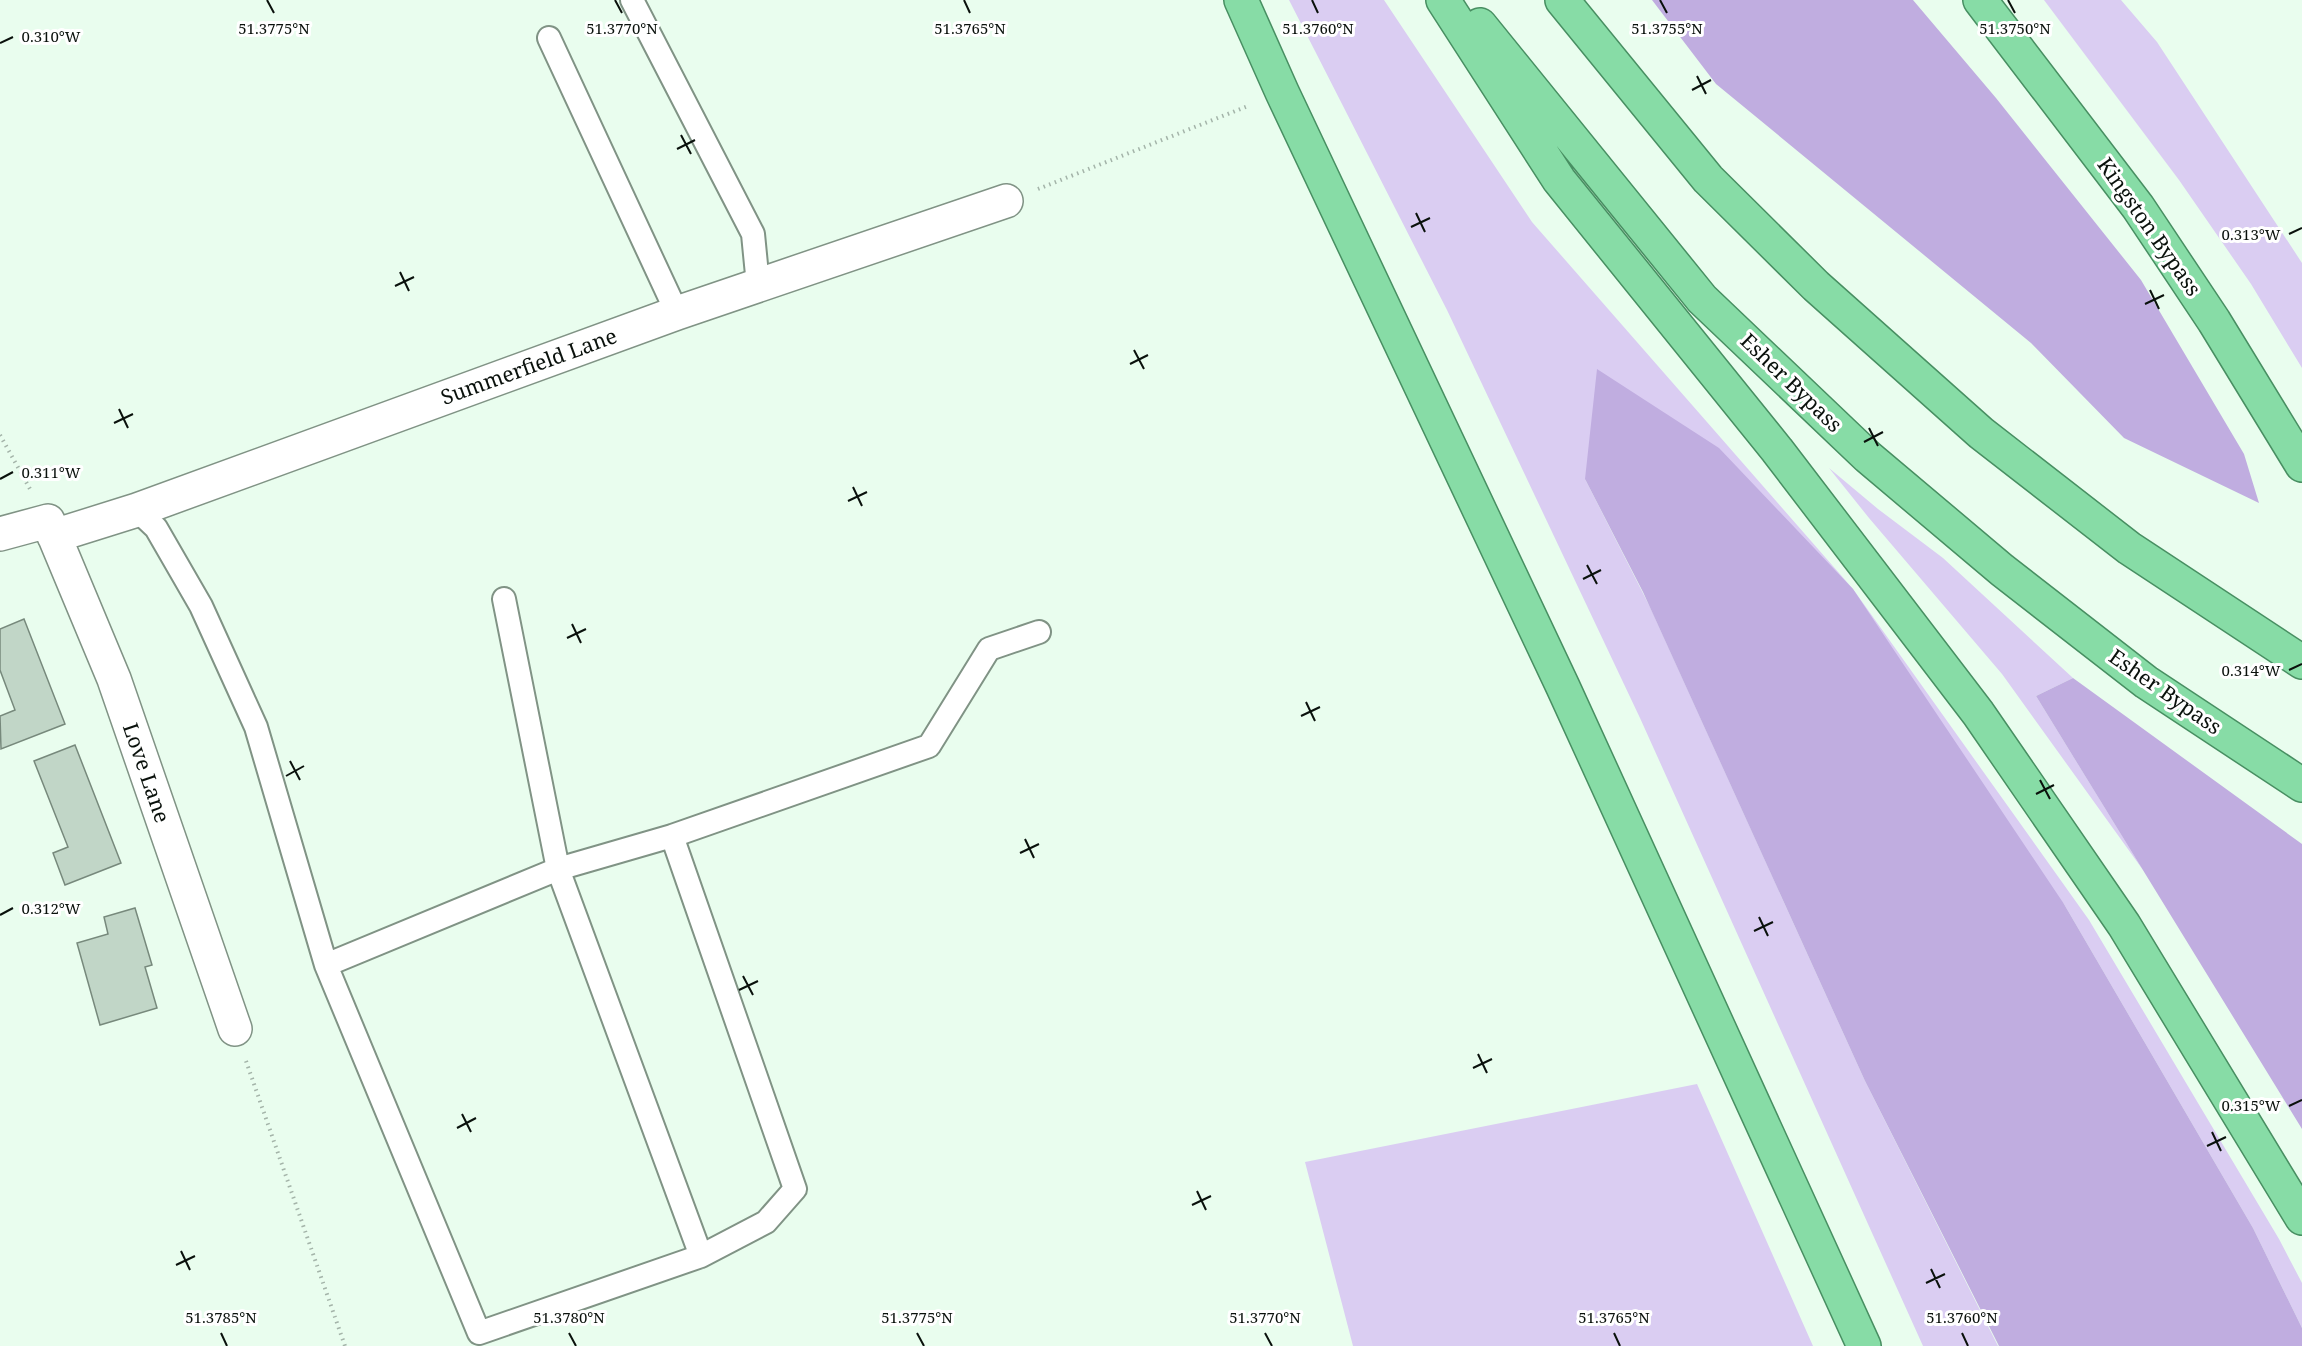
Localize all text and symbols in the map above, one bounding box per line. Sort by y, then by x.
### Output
text: 51.3775°N [238,18,310,38]
text: 51.3770°N [586,18,658,38]
text: 51.3765°N [934,18,1006,38]
text: 51.3760°N [1282,18,1354,38]
text: 51.3755°N [1631,18,1703,38]
text: 51.3750°N [1979,18,2051,38]
text: 0.310°W [22,26,81,46]
street label: Kingston Bypass [2092,152,2208,301]
text: 0.313°W [2222,224,2281,244]
street label: Summerfield Lane [437,321,621,411]
street label: Esher Bypass [1735,327,1849,438]
text: 0.311°W [22,462,81,482]
street label: Esher Bypass [2104,642,2227,740]
text: 0.314°W [2222,660,2281,680]
street label: Love Lane [117,719,177,826]
text: 0.312°W [22,898,81,918]
text: 0.315°W [2222,1095,2281,1115]
text: 51.3785°N [185,1307,257,1327]
text: 51.3780°N [533,1307,605,1327]
text: 51.3775°N [881,1307,953,1327]
text: 51.3770°N [1229,1307,1301,1327]
text: 51.3765°N [1578,1307,1650,1327]
text: 51.3760°N [1926,1307,1998,1327]

